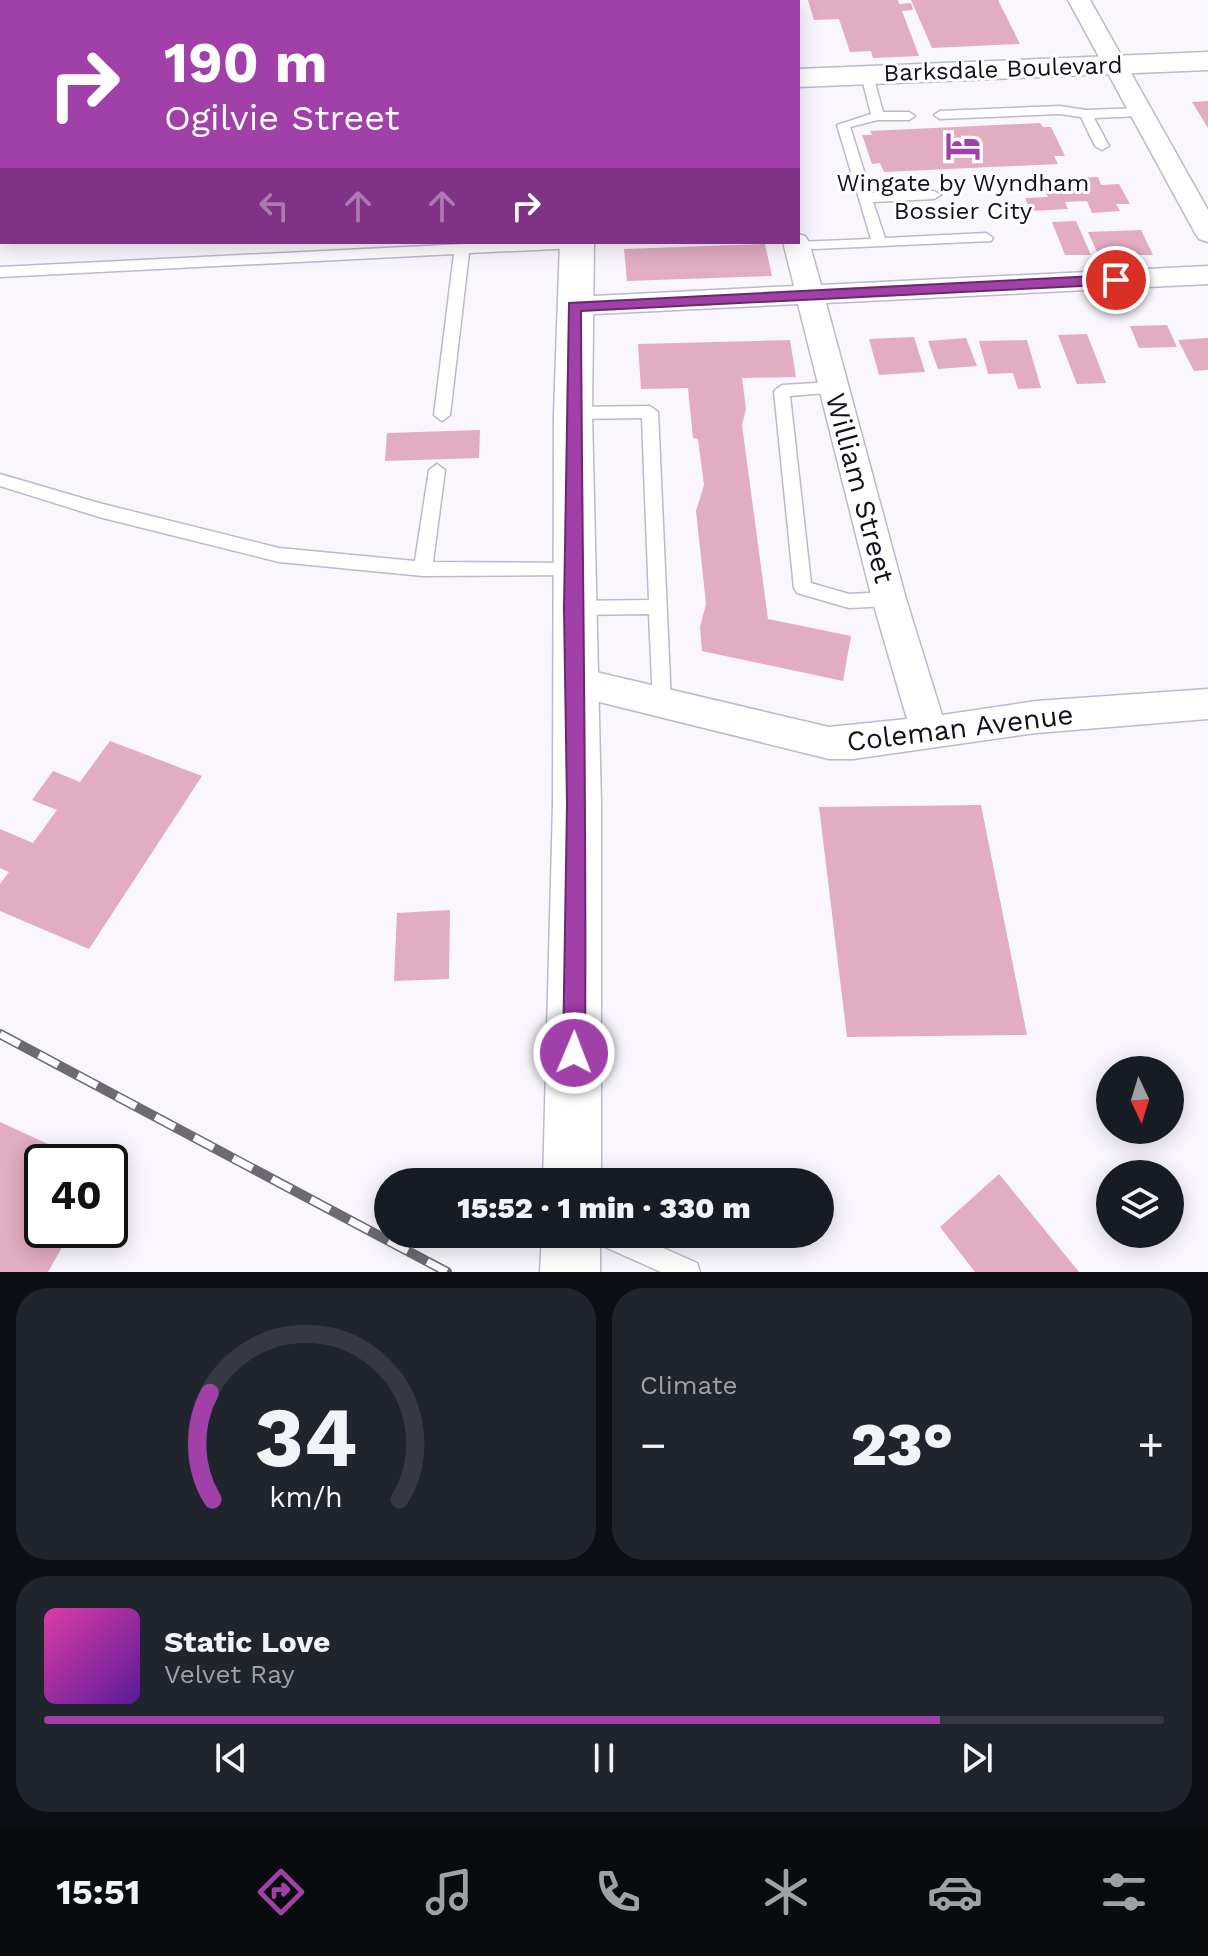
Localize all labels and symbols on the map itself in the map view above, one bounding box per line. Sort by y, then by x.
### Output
street label: Barksdale Boulevard [883,51,1123,87]
hotel icon: Wingate by Wyndham Bossier City [944,127,982,165]
place label: Wingate by Wyndham Bossier City [836,169,1090,225]
pin [1082,246,1150,314]
street label: William Street [819,389,901,587]
street label: Coleman Avenue [845,698,1075,758]
position arrow [532,1011,616,1095]
north arrow [1096,1056,1184,1144]
speed limit sign: 40 [24,1144,128,1248]

